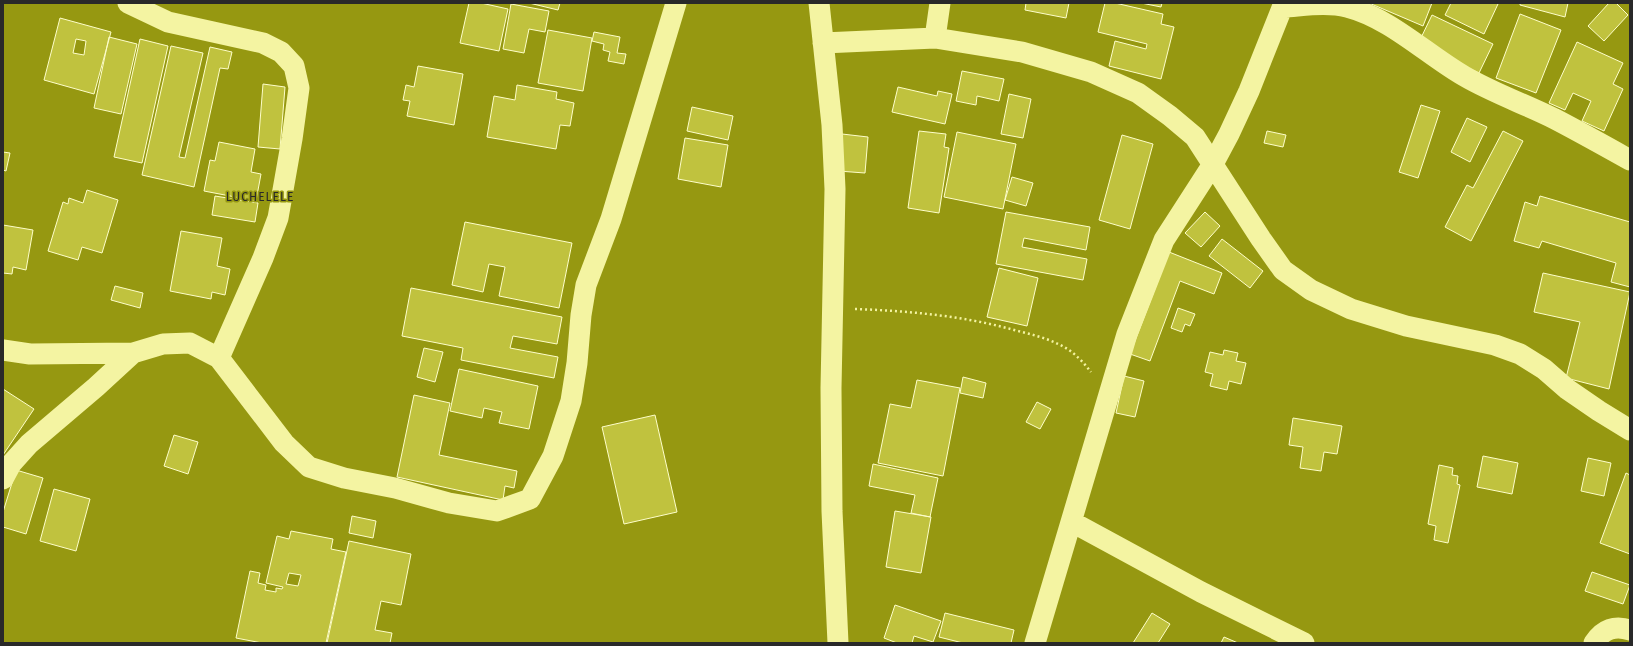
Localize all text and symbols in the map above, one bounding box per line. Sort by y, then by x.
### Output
district label: LUCHELELE [226,190,294,204]

